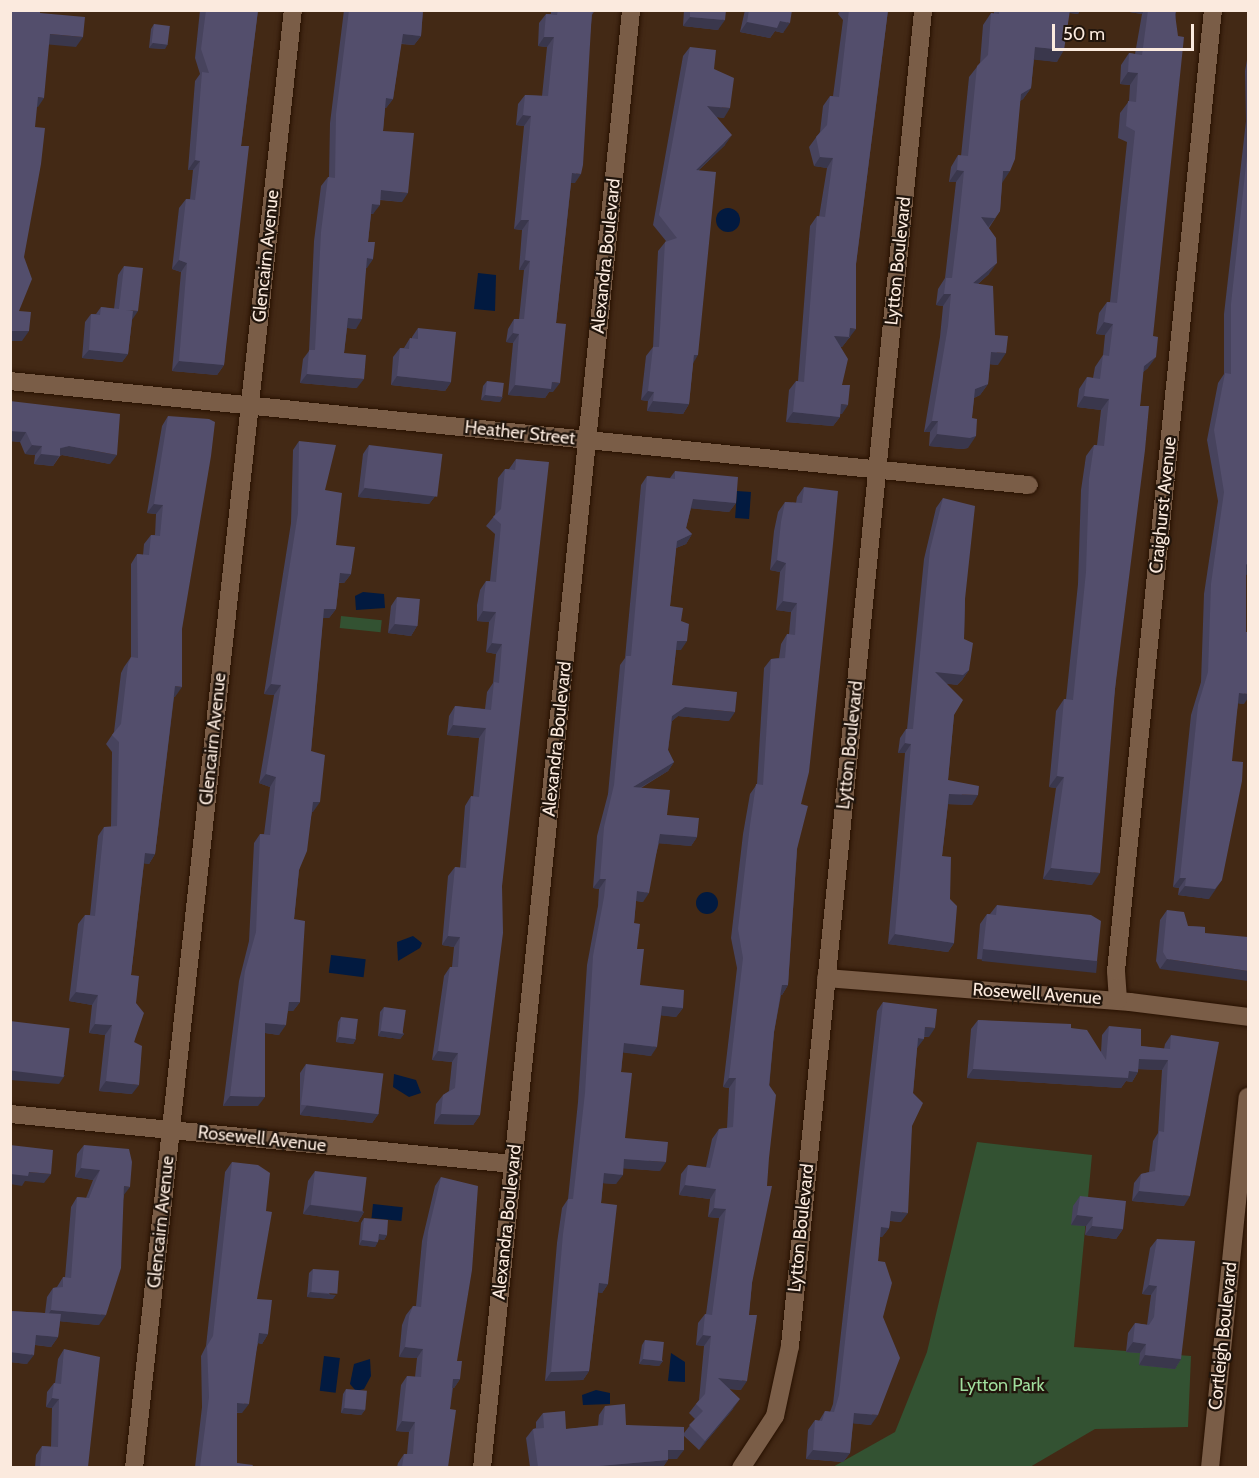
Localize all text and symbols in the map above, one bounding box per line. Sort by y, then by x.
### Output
scale bar [1055,12,1198,50]
text: 50 m [1063,23,1105,45]
street label: Alexandra Boulevard [587,177,625,335]
street label: Glencairn Avenue [248,189,284,323]
street label: Lytton Boulevard [881,196,915,326]
street label: Heather Street [464,416,576,450]
street label: Craighurst Avenue [1145,436,1181,574]
street label: Alexandra Boulevard [538,660,576,818]
street label: Glencairn Avenue [195,672,231,806]
street label: Lytton Boulevard [833,680,867,810]
street label: Rosewell Avenue [972,979,1102,1009]
street label: Rosewell Avenue [197,1122,327,1156]
street label: Alexandra Boulevard [488,1143,526,1301]
street label: Glencairn Avenue [143,1155,179,1289]
street label: Lytton Boulevard [784,1163,818,1293]
street label: Cortleigh Boulevard [1204,1261,1242,1411]
park label: Lytton Park [959,1374,1045,1396]

